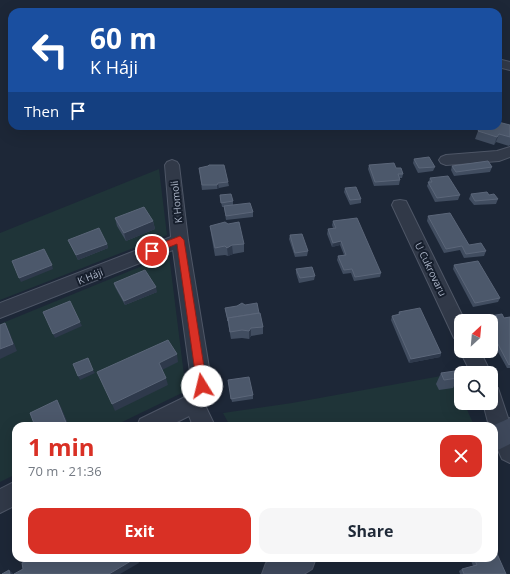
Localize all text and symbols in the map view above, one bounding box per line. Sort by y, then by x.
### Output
text: 60 m [90,19,157,57]
icon: left [24,24,76,76]
text: K Háji [90,55,138,79]
icon: arrive [67,100,89,122]
text: Then [24,101,59,121]
street label: K Homoli [167,180,185,224]
pin [135,234,169,268]
icon: arrive [141,240,163,262]
street label: U Cukrovaru [412,240,450,298]
street label: K Háji [75,265,105,287]
north arrow [454,314,498,358]
map controls [454,314,498,410]
position arrow [181,365,223,407]
button: search [454,366,498,410]
text: 1 min [28,430,95,463]
button: close [440,435,482,477]
text: 70 m · 21:36 [28,462,102,480]
button: Exit [28,508,251,554]
button: Share [259,508,482,554]

